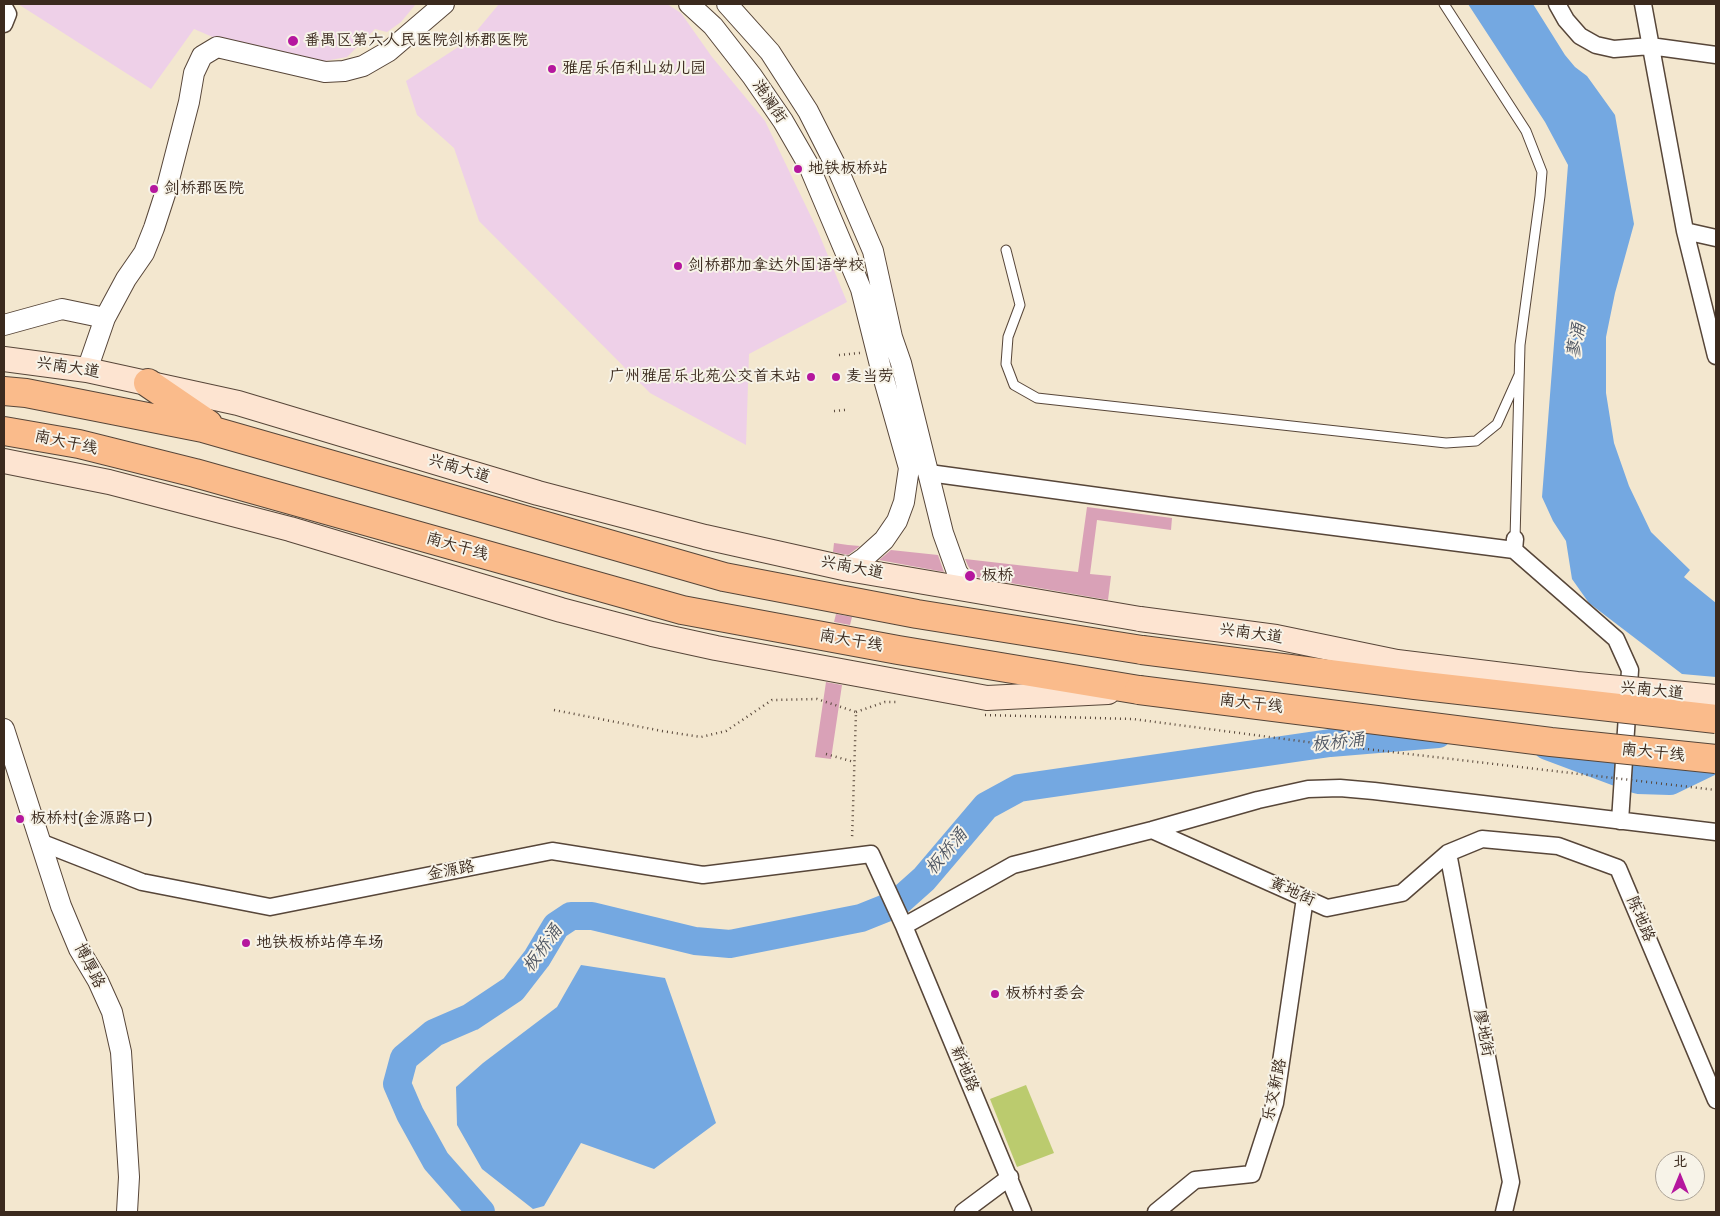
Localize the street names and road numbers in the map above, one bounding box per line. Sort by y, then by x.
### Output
street label: 滟澜街 [748,77,790,127]
street label: 兴南大道 [35,354,101,382]
street label: 南大干线 [33,427,99,459]
street label: 兴南大道 [426,450,492,488]
street label: 南大干线 [424,529,490,565]
street label: 兴南大道 [819,552,885,584]
street label: 兴南大道 [1218,620,1284,648]
street label: 南大干线 [818,626,884,656]
street label: 兴南大道 [1619,678,1685,704]
street label: 南大干线 [1218,691,1284,717]
street label: 南大干线 [1620,740,1686,766]
street label: 金源路 [426,857,476,885]
street label: 黄地街 [1266,873,1318,911]
street label: 陈地路 [1622,893,1658,945]
street label: 博厚路 [70,940,108,992]
street label: 廖地街 [1469,1008,1497,1058]
street label: 新地路 [946,1043,982,1095]
street label: 乐交新路 [1259,1057,1291,1123]

